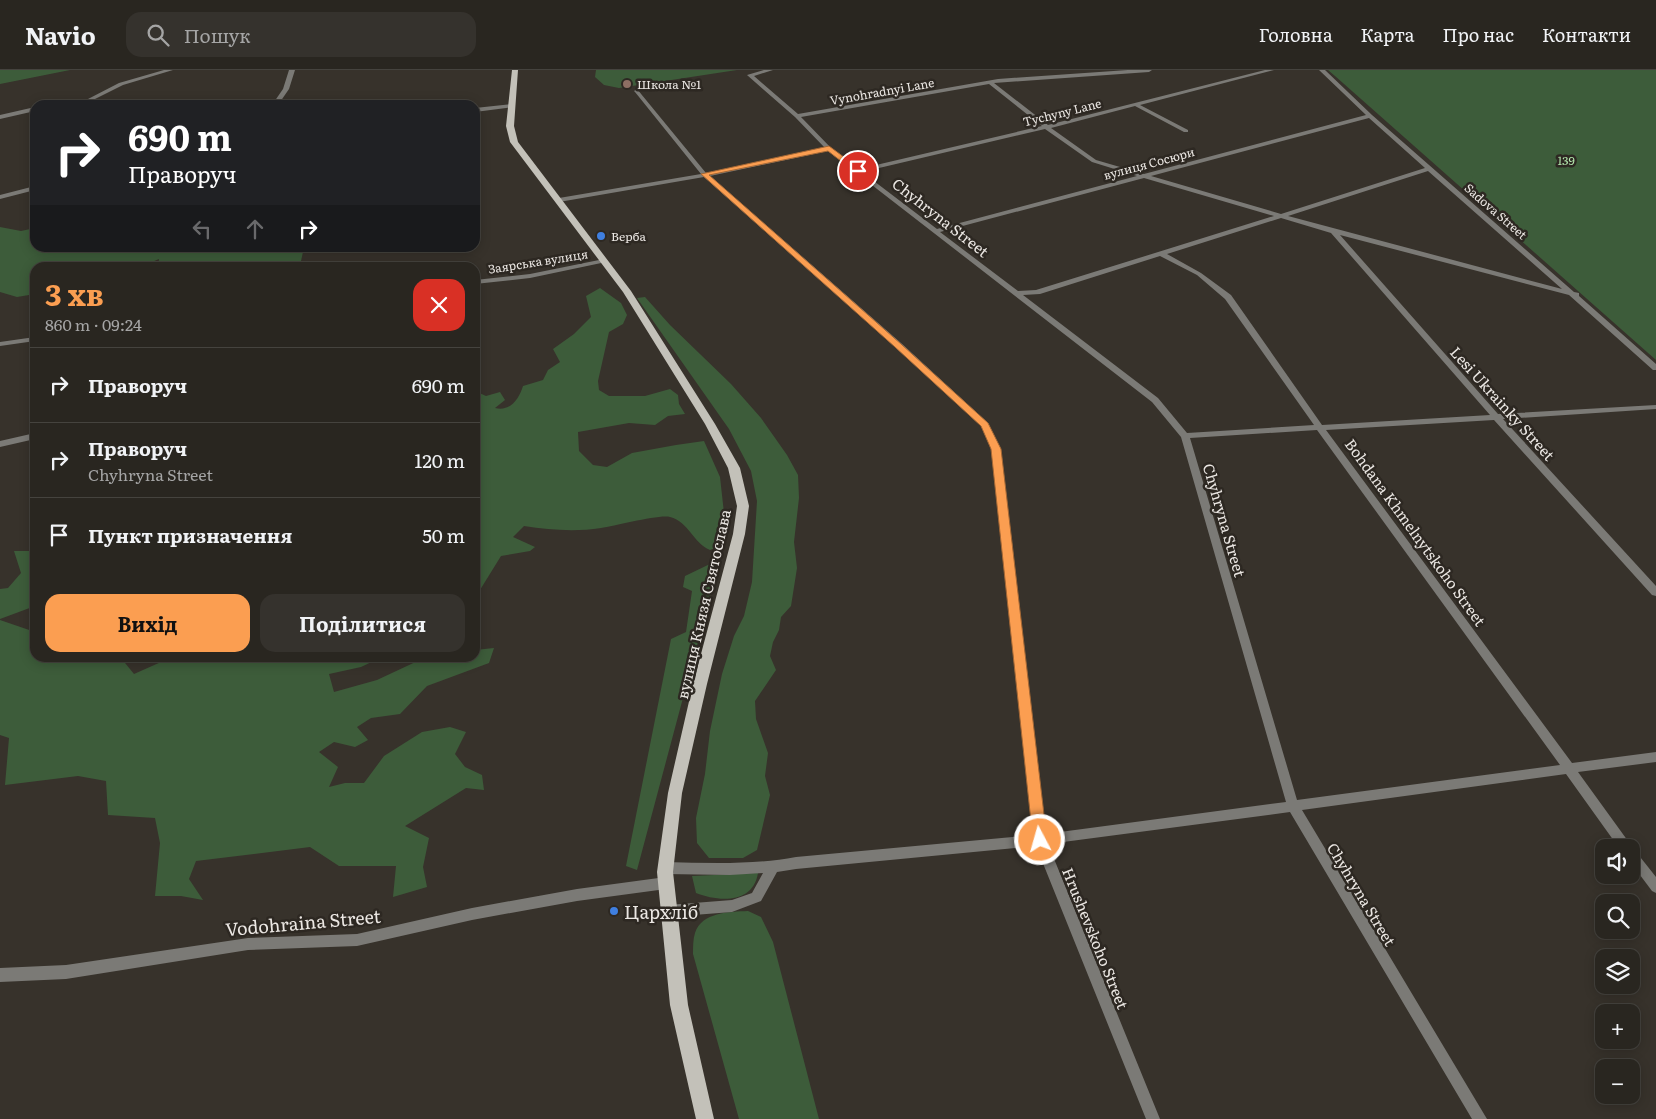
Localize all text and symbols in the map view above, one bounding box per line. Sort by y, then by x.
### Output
search box [126,12,476,57]
text: Navio [25,17,96,52]
icon: search [144,21,172,49]
text: Пошук [184,21,250,49]
text: Головна [1259,21,1333,48]
text: Карта [1361,21,1415,48]
text: Про нас [1443,21,1514,48]
text: Контакти [1542,21,1631,48]
street label: Vynohradnyi Lane [828,73,936,109]
place label: Школа №1 [637,75,701,93]
marker: Школа №1 [621,78,633,90]
street label: Tychyny Lane [1021,94,1103,130]
text: 690 m [128,110,232,162]
icon: right [45,120,110,185]
street label: вулиця Сосюри [1101,142,1197,184]
pin [837,150,879,192]
park label: 139 [1557,151,1575,169]
text: Праворуч [128,157,237,190]
icon: arrive [844,157,872,185]
street label: Chyhryna Street [888,172,994,262]
street label: Sadova Street [1461,179,1531,243]
icon: left [188,215,216,243]
icon: ahead [241,215,269,243]
icon: right [294,215,322,243]
place label: Верба [611,227,647,245]
marker: Верба [595,230,607,242]
street label: Заярська вулиця [487,244,589,278]
text: 3 хв [45,271,104,315]
button: close [413,279,465,331]
text: 860 m · 09:24 [45,312,142,336]
street label: Lesi Ukrainky Street [1445,341,1561,465]
icon: right [45,371,73,399]
text: Праворуч [88,371,187,399]
text: 690 m [412,371,465,399]
street label: Bohdana Khmelnytskoho Street [1340,433,1492,631]
text: Праворуч [88,434,187,462]
icon: right [45,446,73,474]
text: 120 m [414,446,465,474]
street label: Chyhryna Street [1198,461,1252,579]
text: Chyhryna Street [88,462,213,486]
street label: вулиця Князя Святослава [670,506,736,701]
icon: arrive [45,521,73,549]
text: Пункт призначення [88,521,292,549]
text: 50 m [422,521,465,549]
button: Вихід [45,594,250,652]
button: Поділитися [260,594,465,652]
position arrow [1013,813,1065,865]
street label: Chyhryna Street [1322,838,1402,950]
map controls [1595,839,1640,1104]
button: sound [1595,839,1640,884]
street label: Hrushevskoho Street [1057,864,1135,1012]
button: search [1595,894,1640,939]
place label: Цархліб [624,898,698,925]
street label: Vodohraina Street [224,902,383,942]
marker: Цархліб [608,905,620,917]
button: layers [1595,949,1640,994]
button: + [1595,1004,1640,1049]
button: − [1595,1059,1640,1104]

